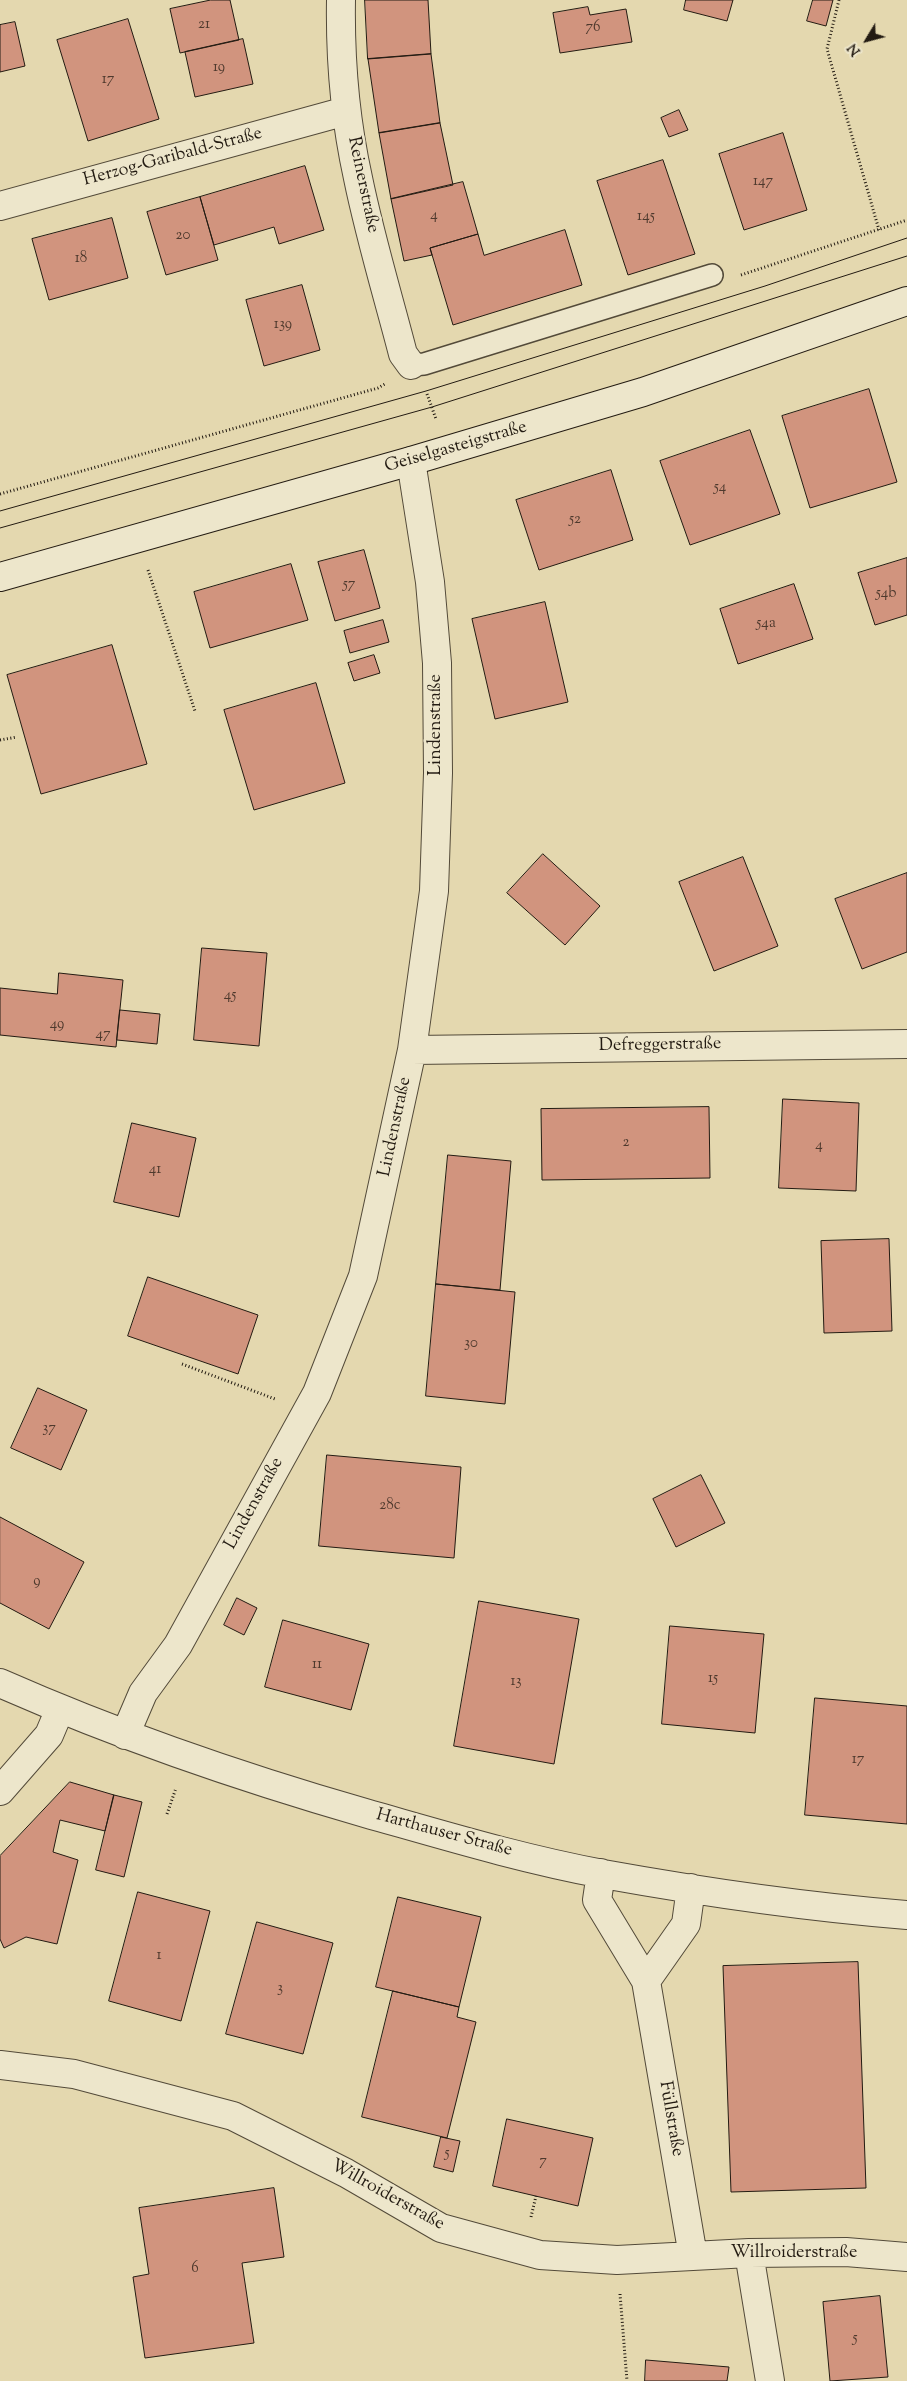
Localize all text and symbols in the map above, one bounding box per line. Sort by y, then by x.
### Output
north arrow [842,15,892,65]
house number: 21 [198,16,210,34]
house number: 76 [586,19,600,37]
text: N [844,39,866,60]
house number: 19 [213,59,225,77]
house number: 17 [102,71,114,89]
street label: Herzog-Garibald-Straße [81,124,265,192]
street label: Reinerstraße [341,135,383,235]
house number: 147 [753,173,773,191]
house number: 4 [430,207,438,225]
house number: 145 [637,208,655,226]
house number: 20 [176,227,190,245]
house number: 18 [75,250,87,268]
house number: 139 [274,316,292,334]
street label: Geiselgasteigstraße [382,417,530,479]
house number: 54 [714,479,726,497]
house number: 52 [569,511,581,529]
house number: 57 [343,576,355,594]
house number: 54b [876,585,896,603]
house number: 54a [756,615,776,633]
street label: Lindenstraße [426,674,448,776]
house number: 45 [224,987,236,1005]
house number: 49 [50,1016,64,1034]
house number: 47 [95,1026,111,1044]
street label: Defreggerstraße [598,1034,722,1058]
street label: Lindenstraße [375,1075,417,1179]
house number: 2 [622,1134,630,1152]
house number: 4 [815,1137,823,1155]
house number: 41 [149,1161,161,1179]
house number: 30 [464,1335,478,1353]
house number: 37 [42,1420,56,1438]
street label: Lindenstraße [221,1454,289,1554]
house number: 28c [379,1497,401,1515]
house number: 9 [33,1573,41,1591]
house number: 11 [312,1656,322,1674]
house number: 15 [708,1670,718,1688]
house number: 13 [510,1673,522,1691]
house number: 17 [852,1751,864,1769]
street label: Harthauser Straße [374,1805,514,1863]
house number: 1 [156,1947,162,1965]
house number: 3 [277,1980,283,1998]
street label: Füllstraße [653,2080,687,2158]
house number: 5 [444,2145,450,2163]
house number: 7 [539,2153,547,2171]
street label: Willroiderstraße [326,2156,448,2236]
street label: Willroiderstraße [731,2243,857,2265]
house number: 6 [191,2260,199,2278]
house number: 5 [852,2330,858,2348]

